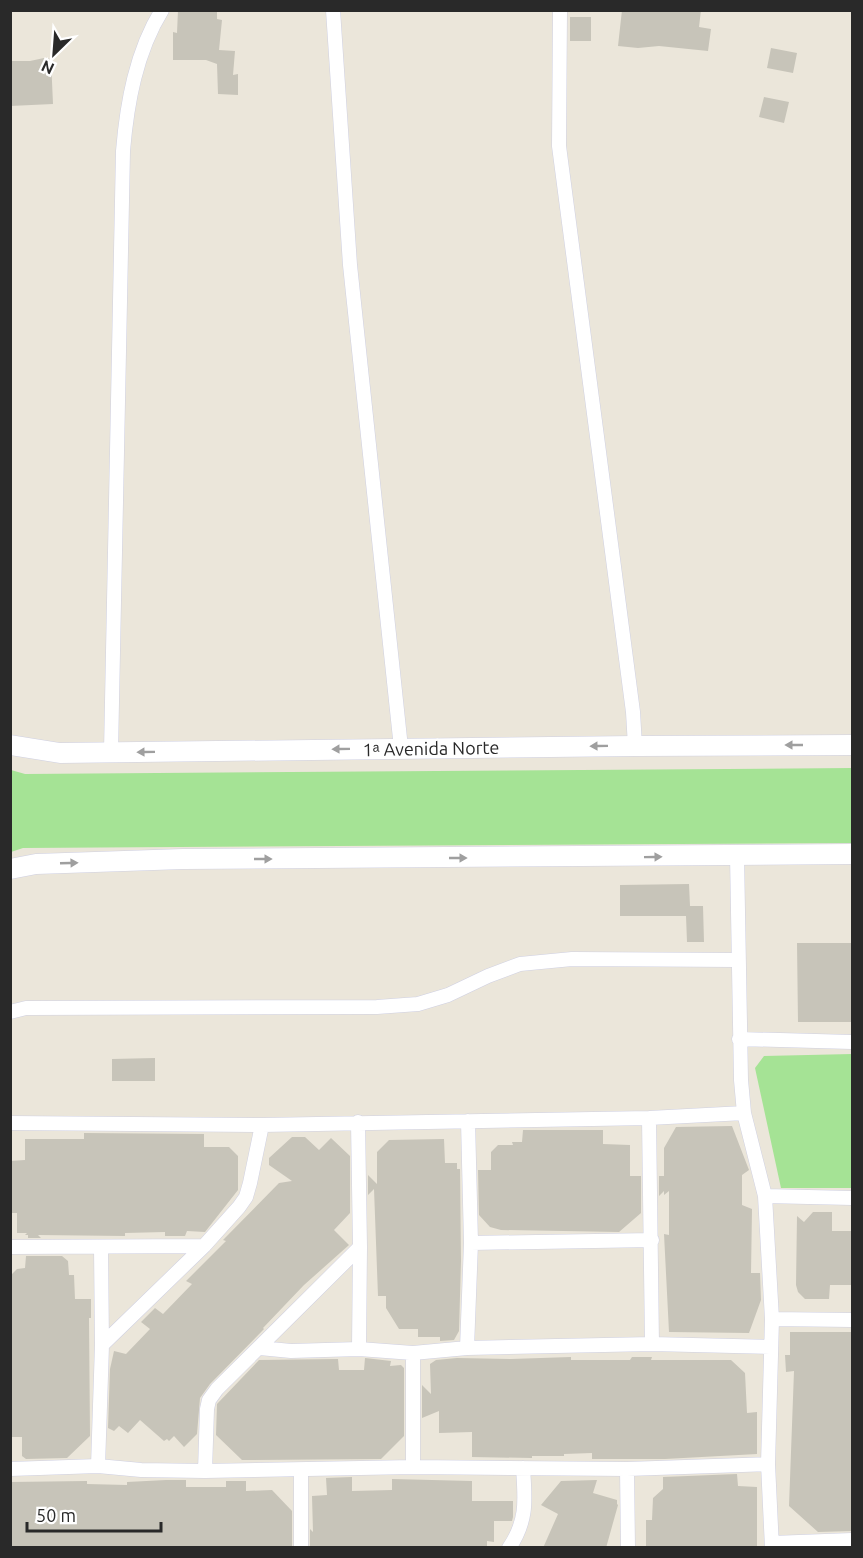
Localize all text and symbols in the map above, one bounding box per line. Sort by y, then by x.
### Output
north arrow [24,24,84,84]
text: N [38,57,57,78]
street label: 1ᵃ Avenida Norte [362,737,500,759]
one-way arrow [785,740,804,750]
one-way arrow [590,741,609,751]
one-way arrow [332,744,351,754]
one-way arrow [137,747,156,757]
one-way arrow [644,852,663,861]
one-way arrow [449,853,468,863]
one-way arrow [254,854,273,864]
one-way arrow [59,859,78,868]
scale bar [27,1495,160,1533]
text: 50 m [36,1505,76,1525]

